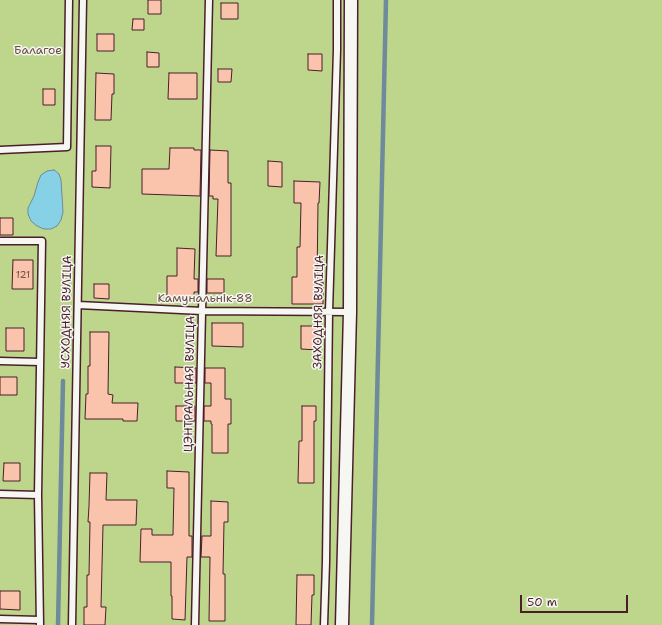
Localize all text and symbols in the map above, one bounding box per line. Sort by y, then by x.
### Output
park label: Балагое [14,44,62,58]
street label: УСХОДНЯЯ ВУЛІЦА [59,255,75,369]
street label: ЗАХОДНЯЯ ВУЛІЦА [311,255,327,369]
house number: 121 [16,269,30,281]
park label: Камунальнік-88 [157,292,253,306]
street label: ЦЭНТРАЛЬНАЯ ВУЛІЦА [182,316,198,452]
scale bar [522,587,630,613]
text: 50 m [527,594,557,610]

